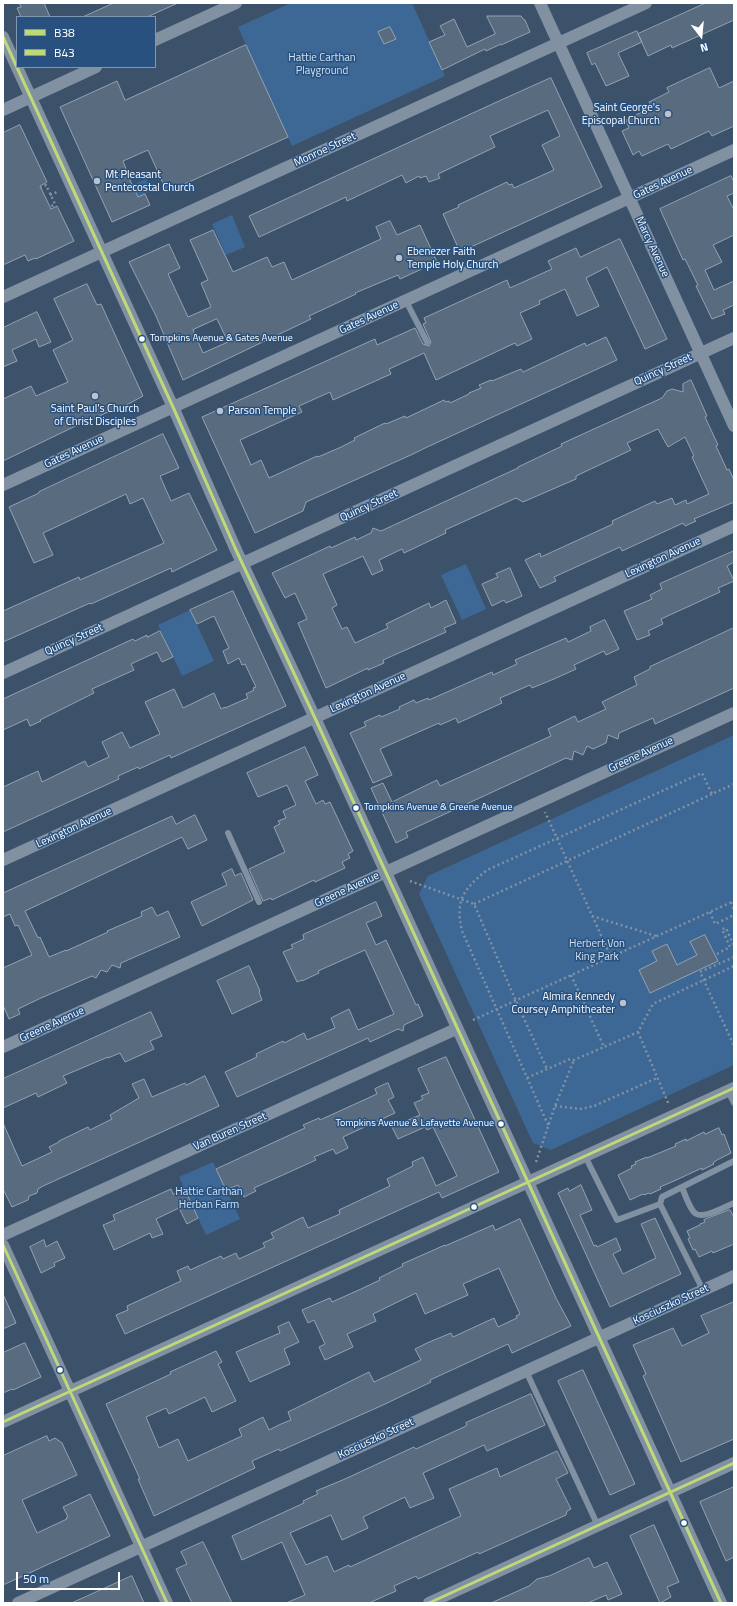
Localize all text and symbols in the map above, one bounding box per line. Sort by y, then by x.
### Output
legend [16,16,156,68]
north arrow [681,16,721,56]
text: B38 [54,23,75,42]
text: N [698,39,710,56]
text: B43 [54,43,75,62]
park label: Hattie Carthan Playground [288,51,356,77]
place label: Saint George's Episcopal Church [582,101,660,127]
marker: Saint George's Episcopal Church [663,109,673,119]
street label: Monroe Street [292,130,358,170]
street label: Gates Avenue [631,164,695,202]
place label: Mt Pleasant Pentecostal Church [105,168,194,194]
marker: Mt Pleasant Pentecostal Church [92,176,102,186]
street label: Marcy Avenue [632,215,672,279]
place label: Ebenezer Faith Temple Holy Church [407,245,498,271]
marker: Ebenezer Faith Temple Holy Church [394,253,404,263]
street label: Gates Avenue [337,299,401,337]
place label: Tompkins Avenue & Gates Avenue [150,333,293,345]
marker: Tompkins Avenue & Gates Avenue [137,334,147,344]
street label: Quincy Street [632,351,694,389]
marker: Saint Paul's Church of Christ Disciples [90,391,100,401]
place label: Saint Paul's Church of Christ Disciples [51,402,139,428]
place label: Parson Temple [228,404,296,418]
marker: Parson Temple [215,406,225,416]
street label: Gates Avenue [42,433,106,471]
street label: Quincy Street [338,487,400,525]
street label: Lexington Avenue [623,535,703,581]
street label: Quincy Street [43,621,105,659]
street label: Lexington Avenue [328,670,408,716]
street label: Greene Avenue [607,734,675,776]
place label: Tompkins Avenue & Greene Avenue [364,802,513,814]
marker: Tompkins Avenue & Greene Avenue [351,803,361,813]
street label: Lexington Avenue [34,805,114,851]
street label: Greene Avenue [313,869,381,911]
park label: Herbert Von King Park [569,937,625,963]
place label: Almira Kennedy Coursey Amphitheater [511,990,615,1016]
marker: Almira Kennedy Coursey Amphitheater [618,998,628,1008]
street label: Greene Avenue [18,1004,86,1046]
street label: Van Buren Street [191,1110,269,1154]
place label: Tompkins Avenue & Lafayette Avenue [336,1118,494,1130]
marker: Tompkins Avenue & Lafayette Avenue [496,1119,506,1129]
park label: Hattie Carthan Herban Farm [175,1185,243,1211]
unlabelled marker [469,1202,479,1212]
street label: Kosciuszko Street [631,1282,711,1328]
unlabelled marker [55,1365,65,1375]
street label: Kosciuszko Street [336,1416,416,1462]
unlabelled marker [679,1518,689,1528]
scale bar [18,1564,122,1590]
text: 50 m [23,1569,49,1588]

